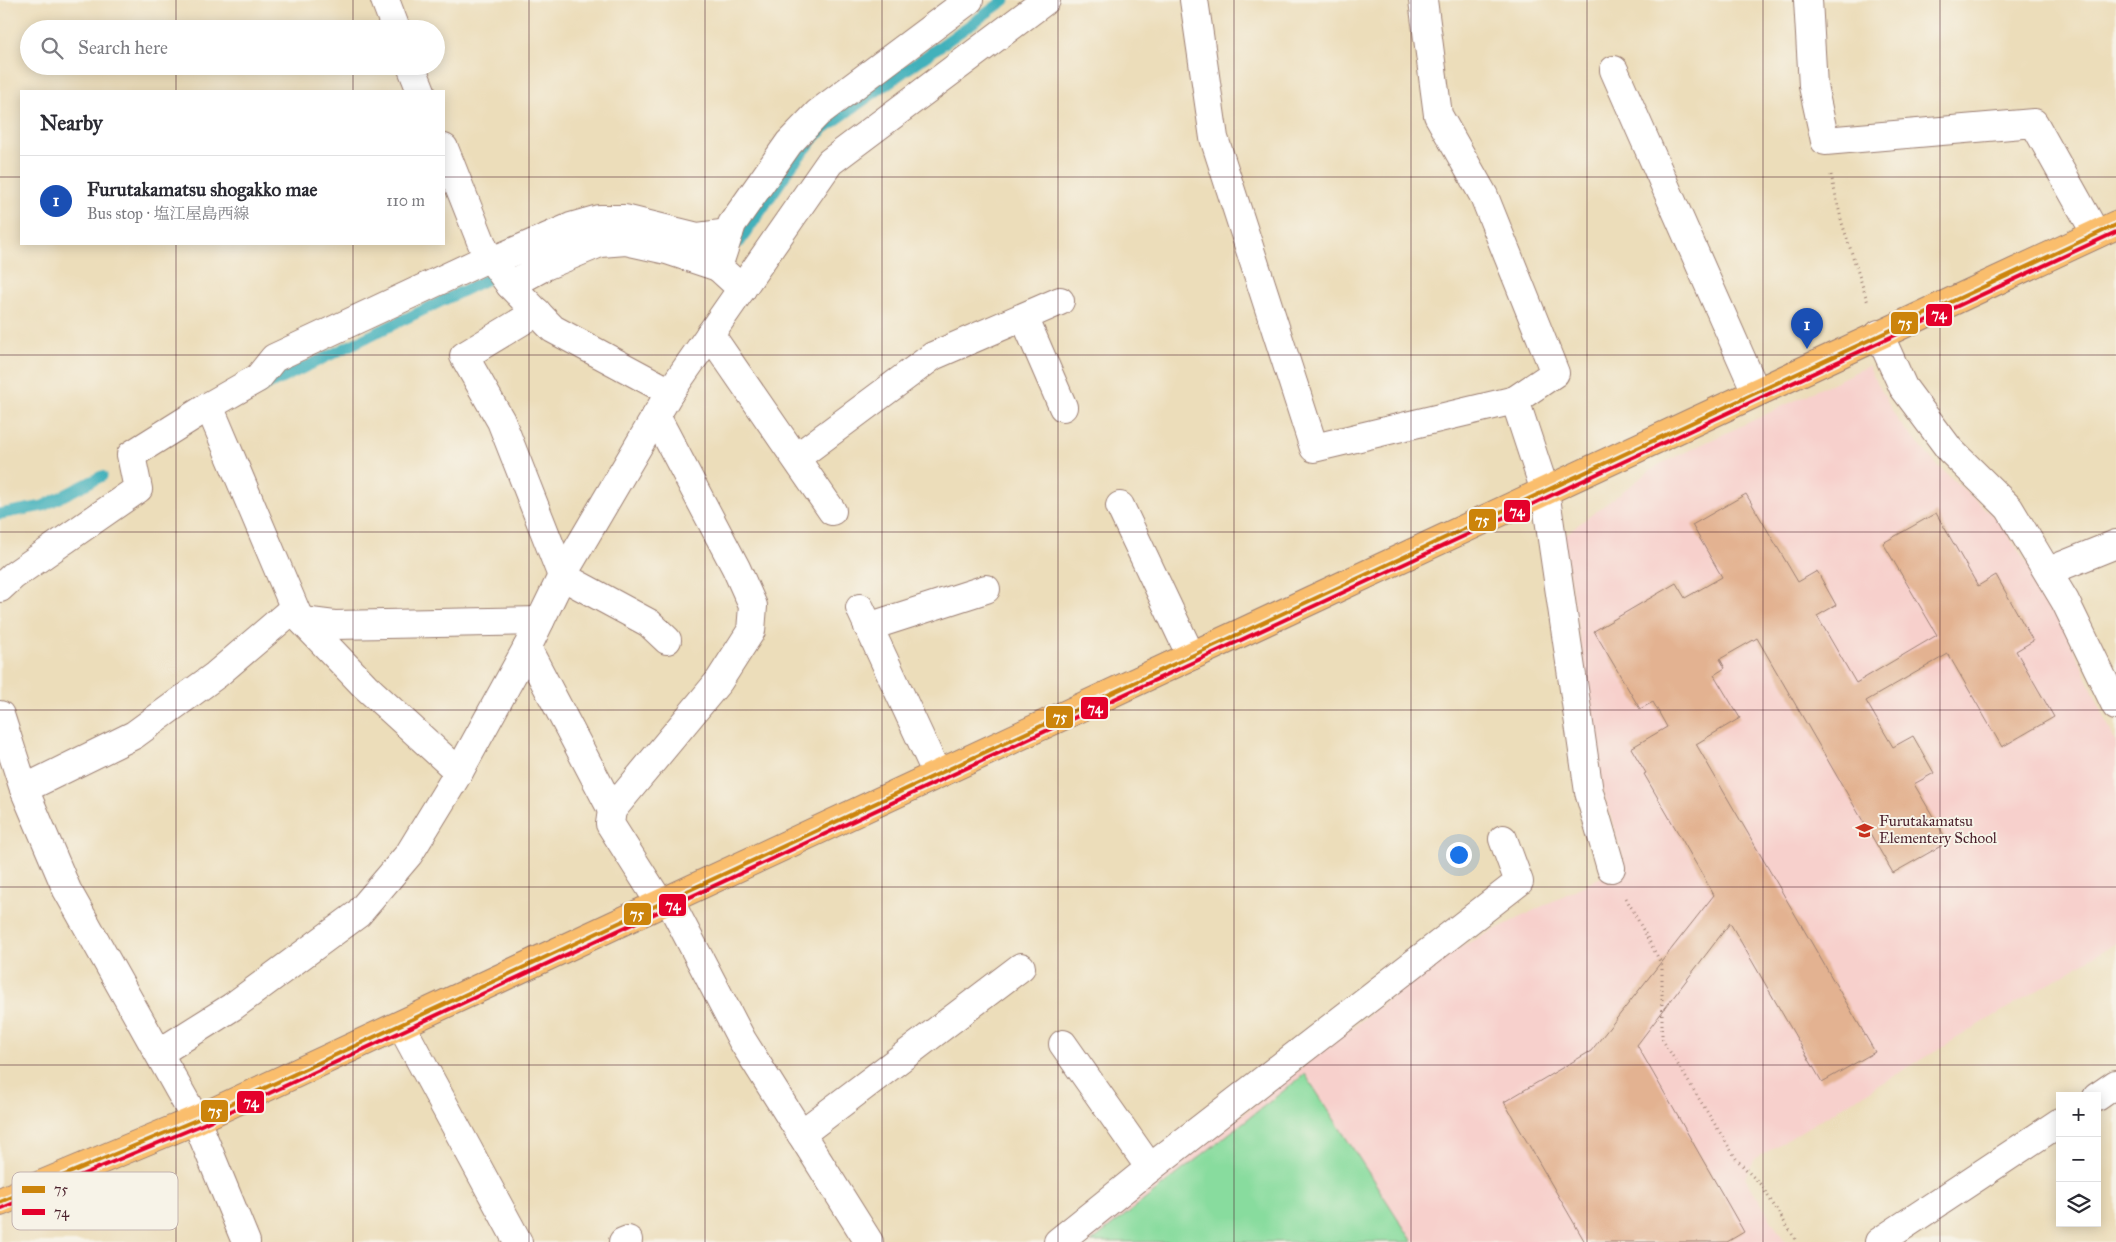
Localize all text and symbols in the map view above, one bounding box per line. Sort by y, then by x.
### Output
search box [20,20,445,75]
icon: search [38,34,66,62]
text: Search here [78,36,168,59]
text: Nearby [40,110,103,136]
text: Furutakamatsu shogakko mae [87,178,317,201]
text: 1 [53,191,59,210]
text: 110 m [386,191,425,210]
text: Bus stop · 塩江屋島西線 [87,204,249,223]
line badge: 74 [1925,303,1953,327]
text: 74 [1932,306,1948,324]
pin: 1 [1791,308,1823,349]
line badge: 75 [1890,311,1919,335]
text: 75 [1898,315,1912,332]
line badge: 74 [1503,499,1531,523]
text: 74 [1510,503,1526,521]
line badge: 75 [1468,508,1497,532]
text: 75 [1475,512,1489,529]
line badge: 74 [1080,696,1109,720]
text: 74 [1088,700,1104,718]
line badge: 75 [1045,705,1074,729]
text: 75 [1053,709,1067,726]
place label: Furutakamatsu Elementery School [1879,812,1998,847]
school or university icon: Furutakamatsu Elementery School [1855,820,1875,840]
your location [1446,842,1472,868]
line badge: 74 [658,893,687,917]
text: 74 [666,897,682,915]
line badge: 75 [623,902,652,926]
text: 75 [630,906,644,923]
line badge: 74 [236,1090,265,1114]
map controls [2056,1092,2101,1227]
button: + [2056,1092,2101,1137]
text: 74 [244,1094,260,1112]
line badge: 75 [200,1099,229,1123]
text: 75 [208,1103,222,1120]
button: − [2056,1137,2101,1182]
legend [12,1172,178,1230]
text: 75 [54,1181,68,1198]
button: layers [2056,1182,2101,1227]
text: 74 [54,1204,70,1221]

